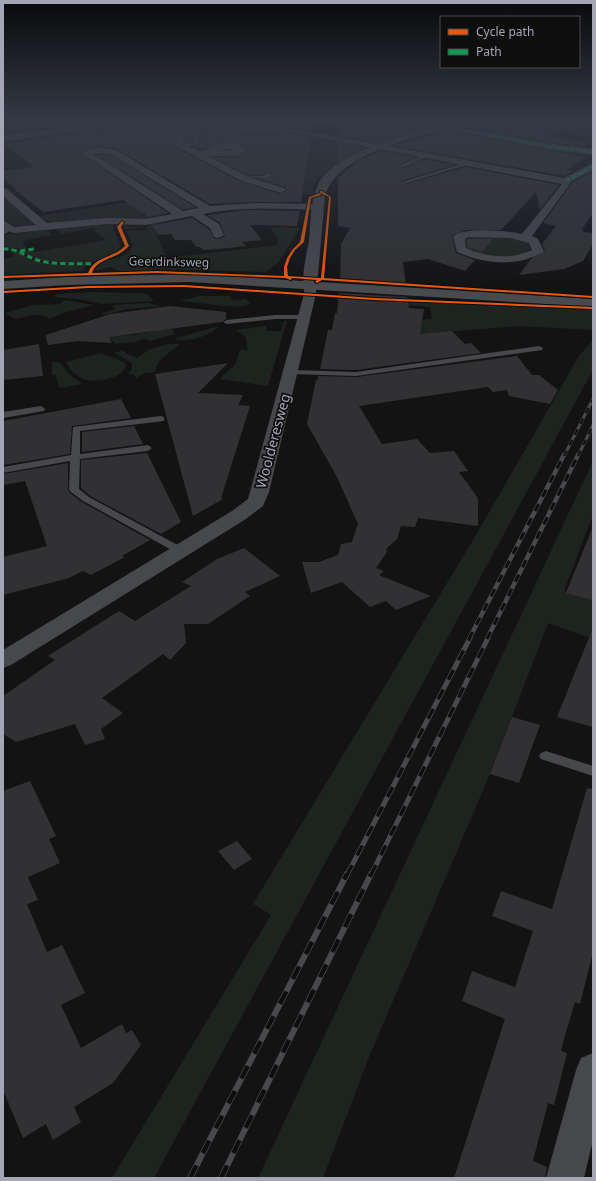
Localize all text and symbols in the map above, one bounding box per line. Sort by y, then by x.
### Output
legend [440,16,580,68]
text: Cycle path [476,23,534,40]
text: Path [476,43,502,60]
street label: Geerdinksweg [129,252,209,271]
street label: Woolderesweg [251,391,294,490]

